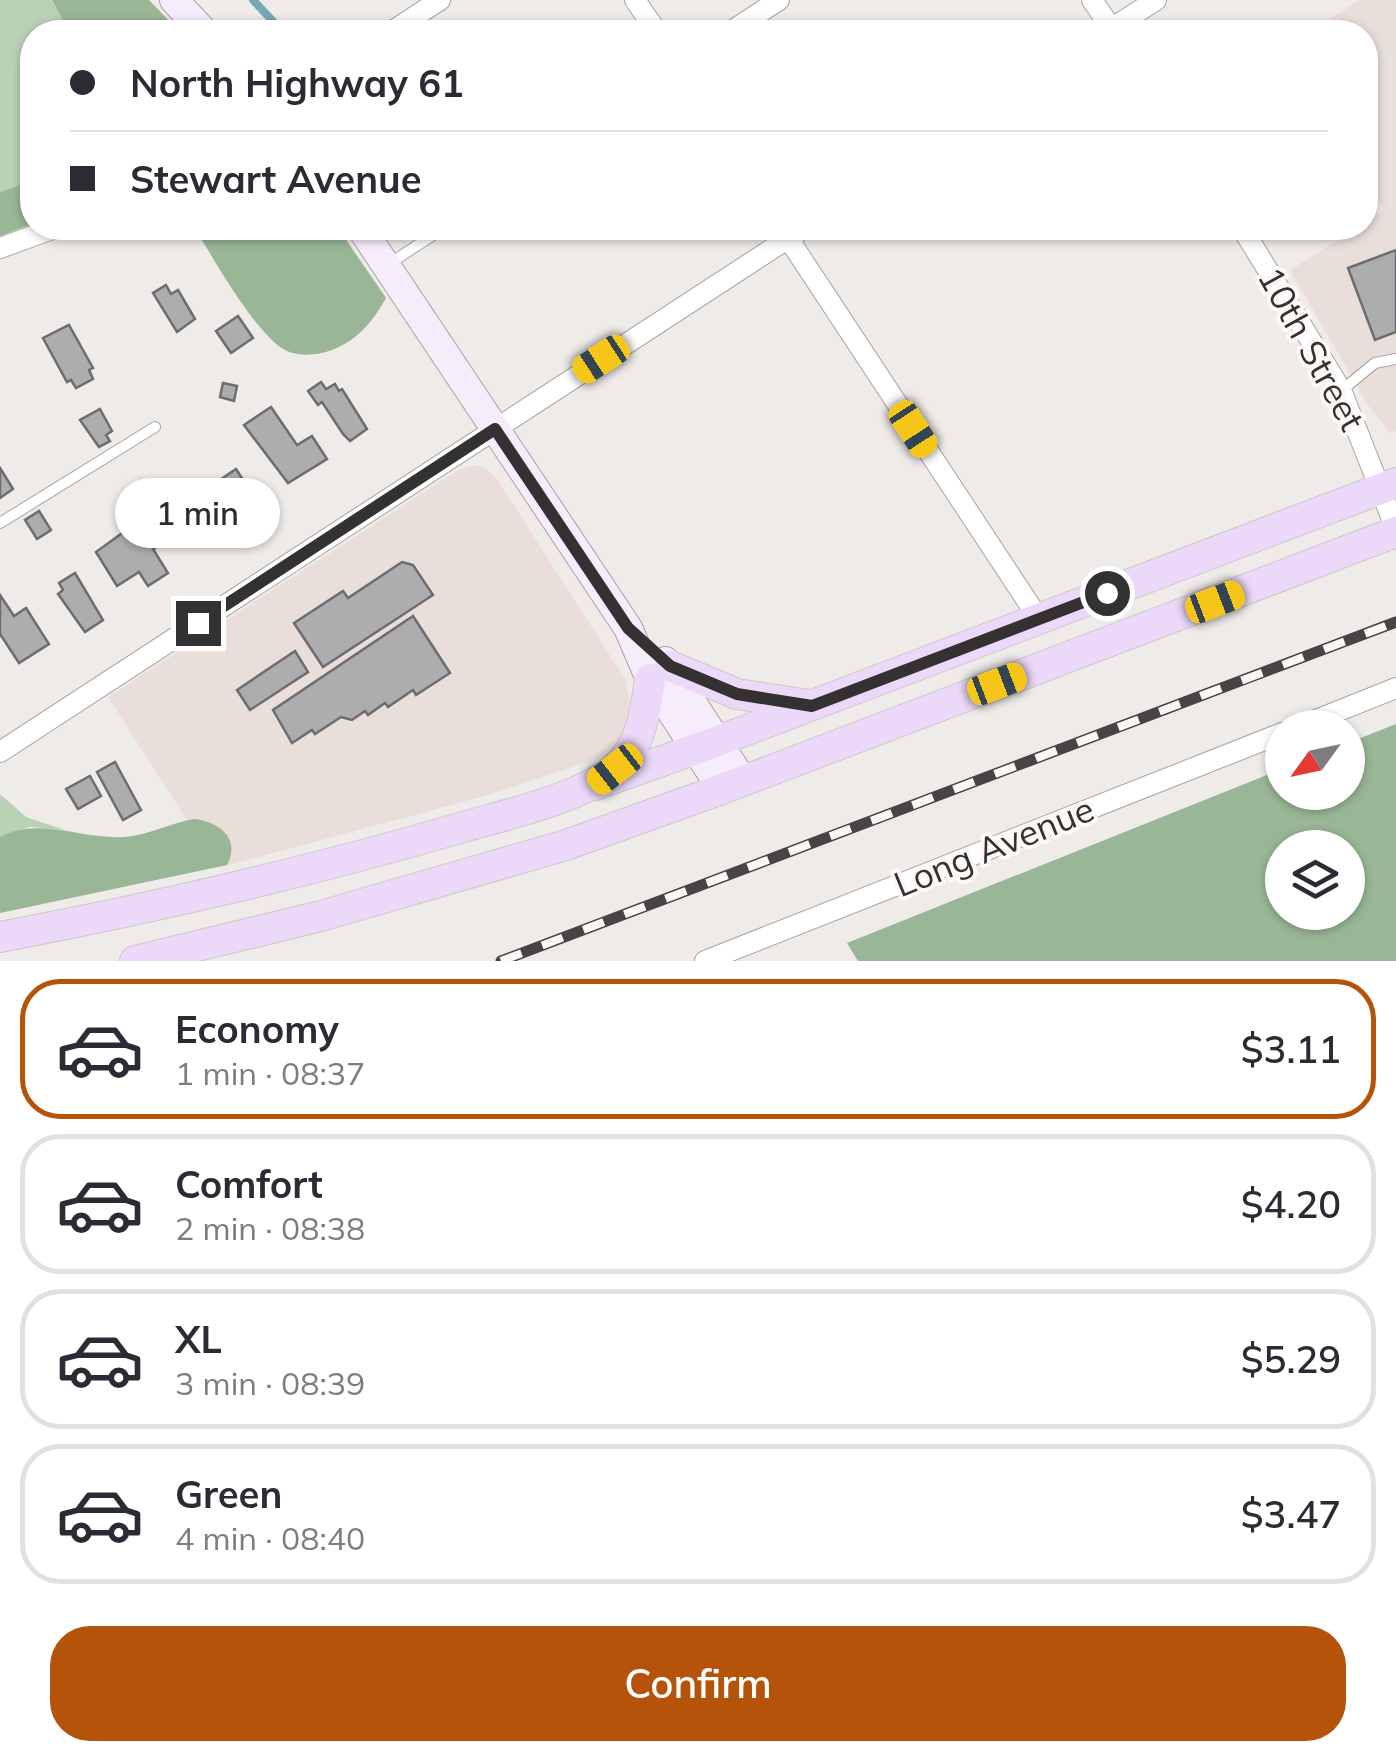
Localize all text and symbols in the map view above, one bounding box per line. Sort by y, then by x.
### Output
text: North Highway 61 [130,59,464,107]
text: Stewart Avenue [130,155,422,203]
street label: 10th Street [1249,259,1375,438]
car [568,330,634,388]
car [884,396,942,462]
callout: 1 min [116,478,280,548]
text: 1 min [156,493,239,533]
route start [1085,571,1130,616]
car [1182,577,1248,627]
route end [176,601,221,646]
car [964,659,1030,709]
north arrow [1265,710,1365,810]
map controls [1265,710,1365,930]
car [582,739,648,799]
street label: Long Avenue [887,786,1100,906]
button: layers [1265,830,1365,930]
icon: car [55,1004,145,1094]
text: Economy [175,1005,339,1053]
text: $3.11 [1241,1025,1341,1073]
text: 1 min · 08:37 [175,1053,365,1093]
icon: car [55,1159,145,1249]
text: Comfort [175,1160,323,1208]
text: $4.20 [1241,1180,1341,1228]
text: 2 min · 08:38 [175,1208,365,1248]
icon: car [55,1314,145,1404]
text: XL [175,1315,222,1363]
text: $5.29 [1241,1335,1341,1383]
text: 3 min · 08:39 [175,1363,365,1403]
icon: car [55,1469,145,1559]
text: Green [175,1470,282,1518]
text: $3.47 [1241,1490,1341,1538]
text: 4 min · 08:40 [175,1518,365,1558]
button: Confirm [50,1626,1346,1741]

